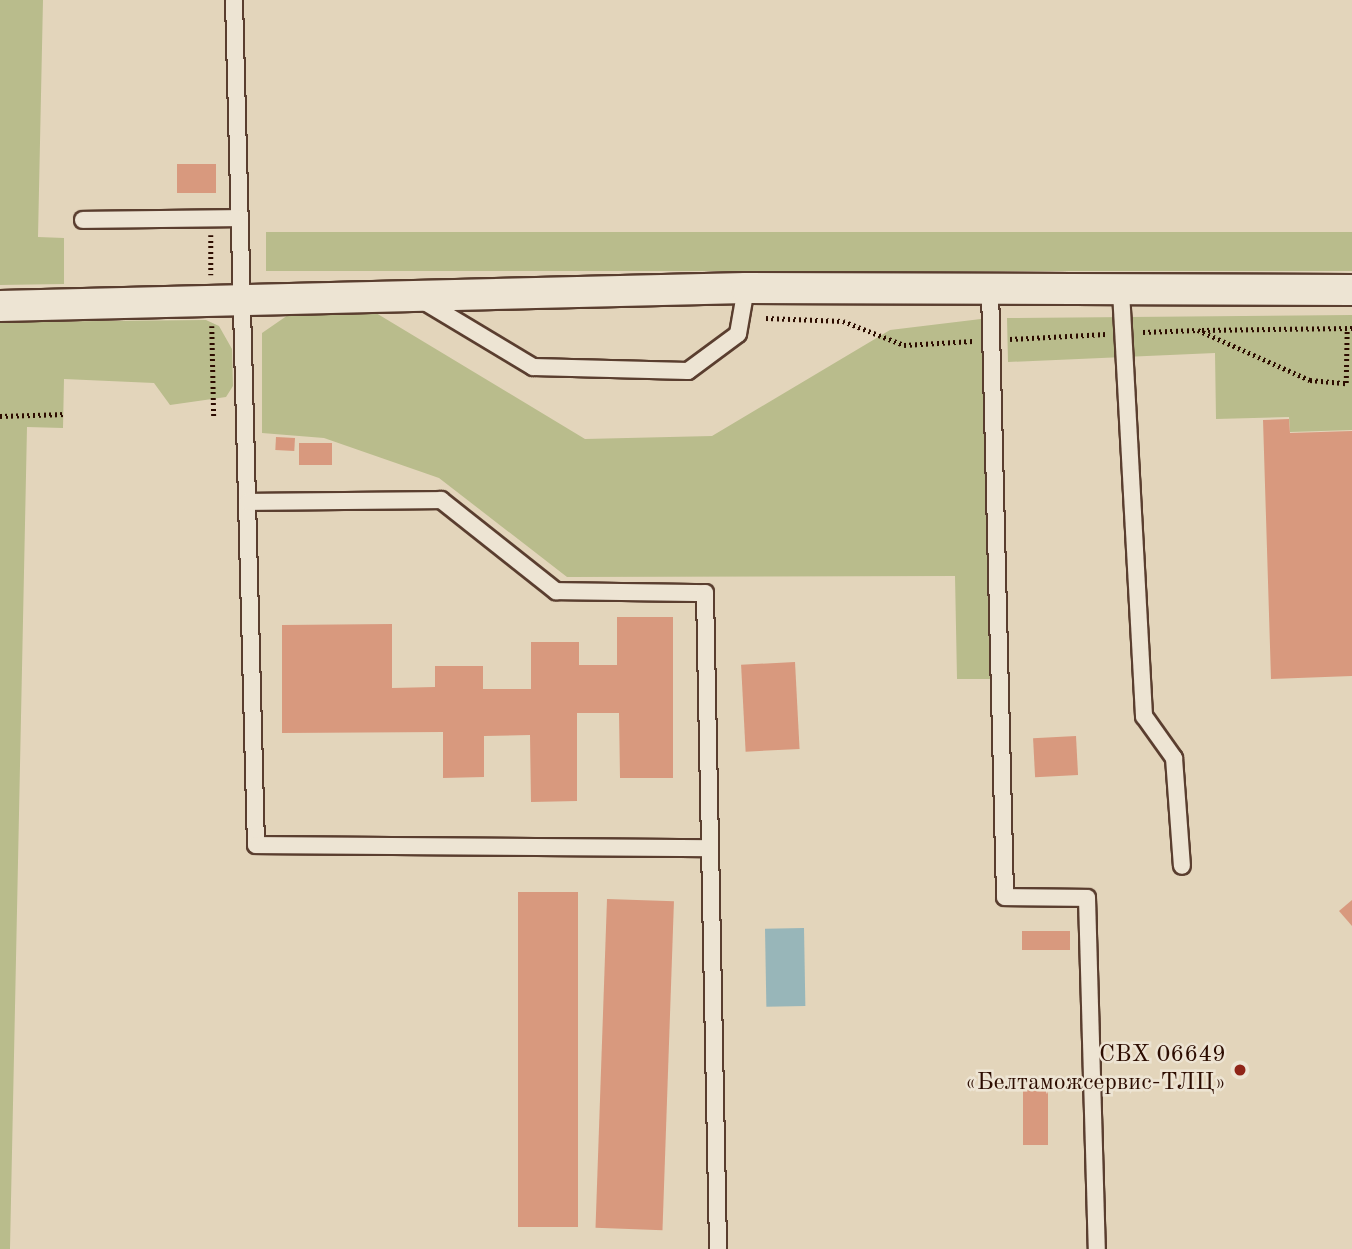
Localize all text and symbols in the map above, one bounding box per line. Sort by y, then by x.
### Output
place label: СВХ 06649 «Белтаможсервис-ТЛЦ» [965,1042,1226,1098]
marker: СВХ 06649 «Белтаможсервис-ТЛЦ» [1232,1062,1248,1078]

